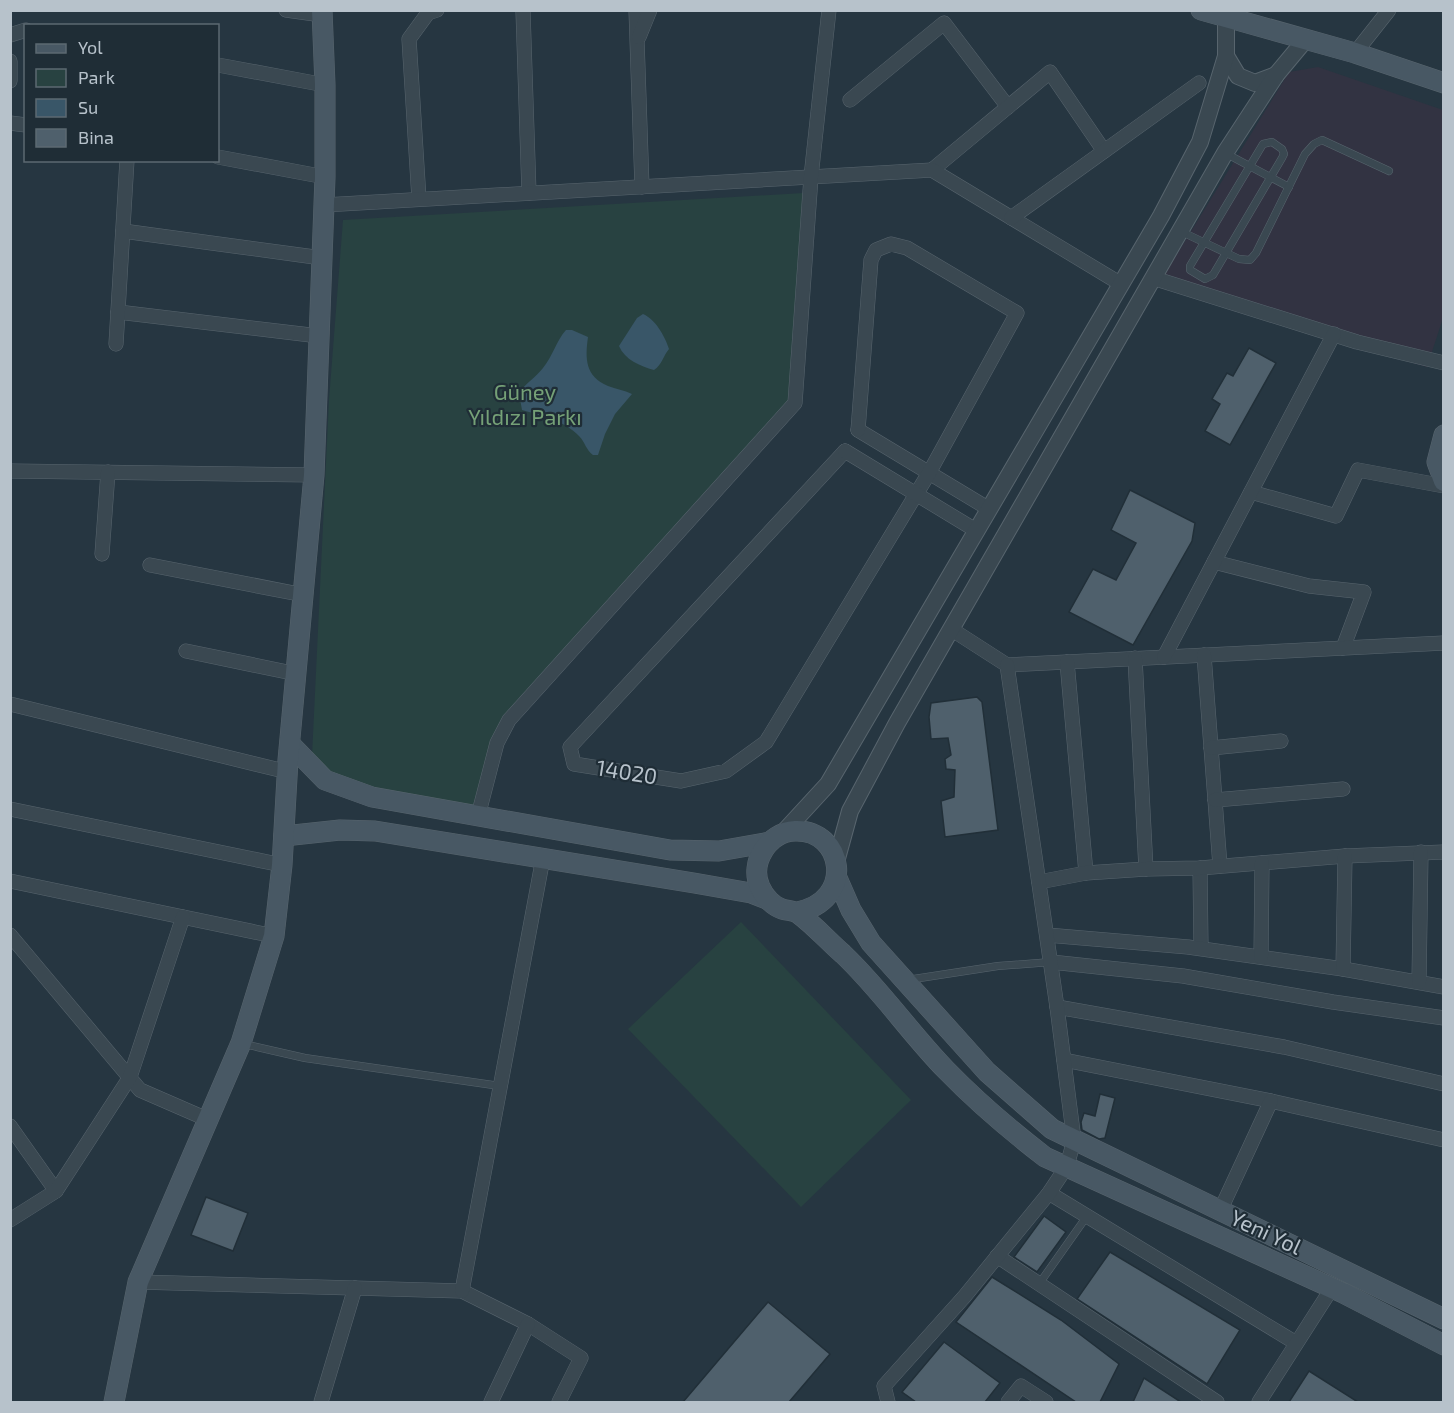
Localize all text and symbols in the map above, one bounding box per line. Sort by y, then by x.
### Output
legend [24,24,219,162]
text: Yol [78,36,103,58]
text: Park [78,66,115,88]
text: Su [78,96,98,118]
text: Bina [78,126,114,148]
park label: Güney Yıldızı Parkı [468,378,582,429]
street label: 14020 [595,753,659,789]
street label: Yeni Yol [1227,1203,1307,1259]

